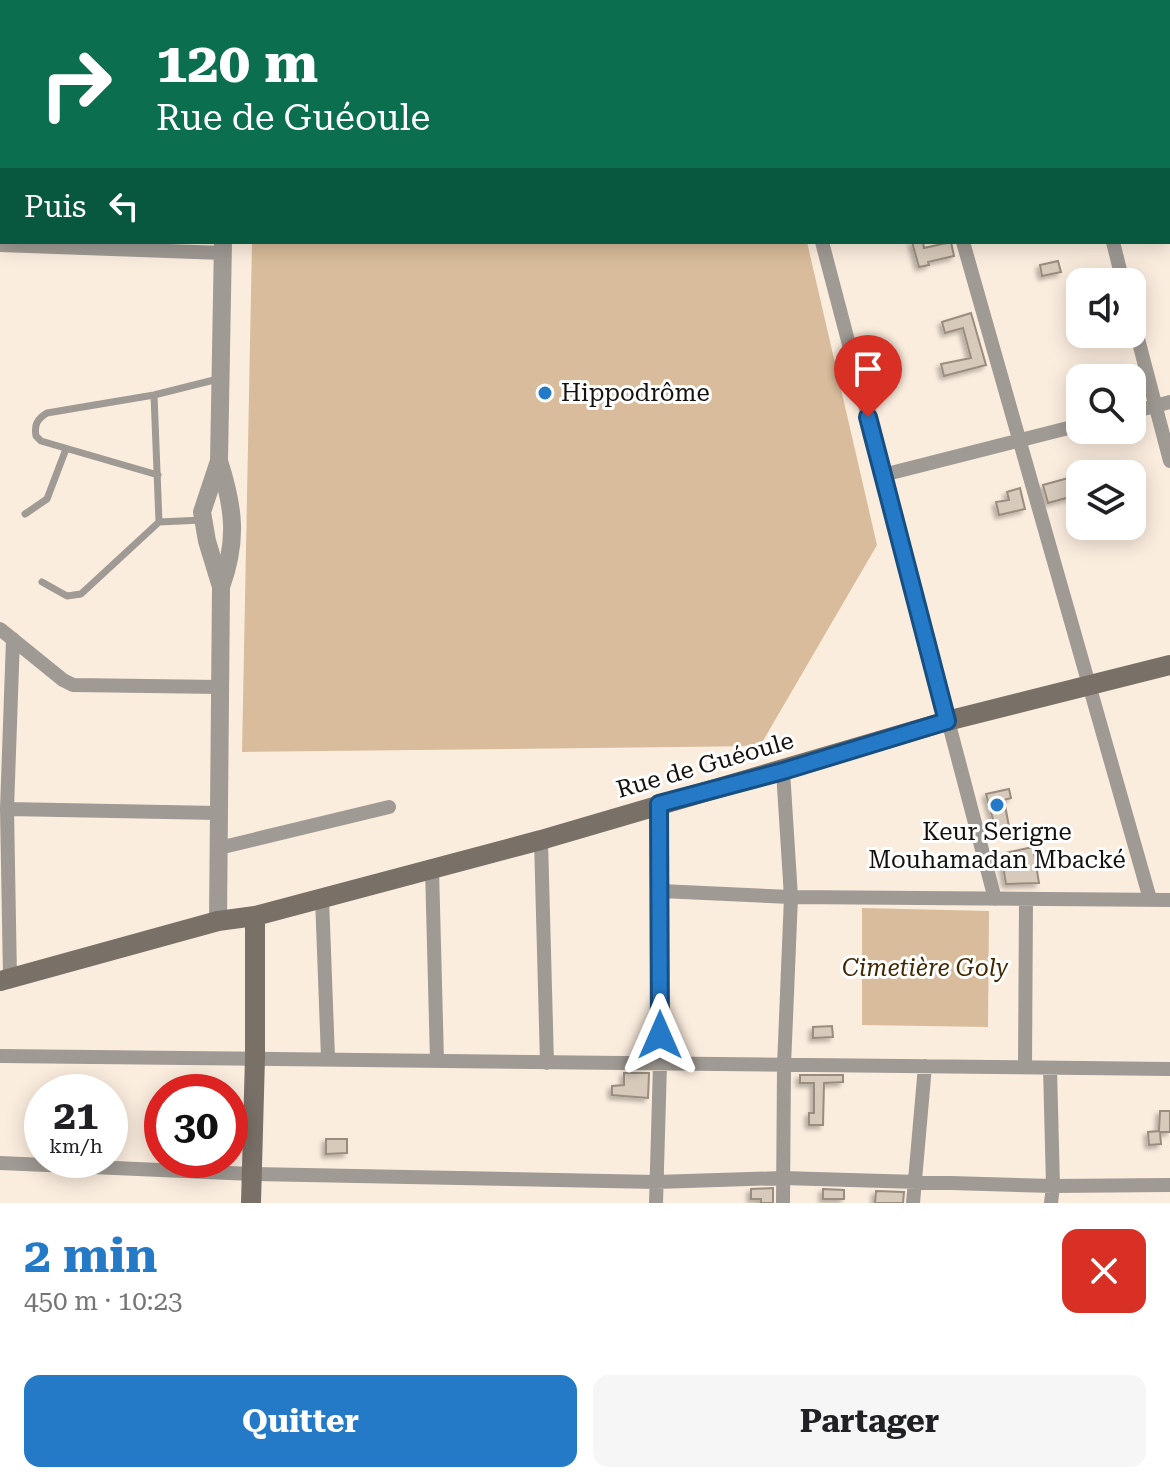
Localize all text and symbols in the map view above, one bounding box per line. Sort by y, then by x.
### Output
text: 120 m [156,30,318,96]
icon: right [24,32,128,136]
text: Rue de Guéoule [156,97,430,139]
icon: left [102,184,146,228]
text: Puis [24,189,86,224]
map controls [1066,268,1146,540]
button: sound [1066,268,1146,348]
pin [834,335,902,417]
icon: arrive [846,347,890,391]
button: search [1066,364,1146,444]
place label: Hippodrôme [561,379,710,407]
marker: Hippodrôme [536,384,554,402]
button: layers [1066,460,1146,540]
street label: Rue de Guéoule [613,726,797,804]
marker: Keur Serigne Mouhamadan Mbacké [988,796,1006,814]
place label: Keur Serigne Mouhamadan Mbacké [868,818,1126,874]
park label: Cimetière Goly [842,954,1009,982]
position arrow [618,993,702,1077]
speed limit sign: 30 [144,1074,248,1178]
text: 21 [54,1092,98,1139]
text: km/h [49,1134,103,1158]
text: 2 min [24,1228,157,1284]
button: close [1062,1229,1146,1313]
text: 450 m · 10:23 [24,1286,183,1316]
button: Quitter [24,1375,577,1467]
button: Partager [593,1375,1146,1467]

